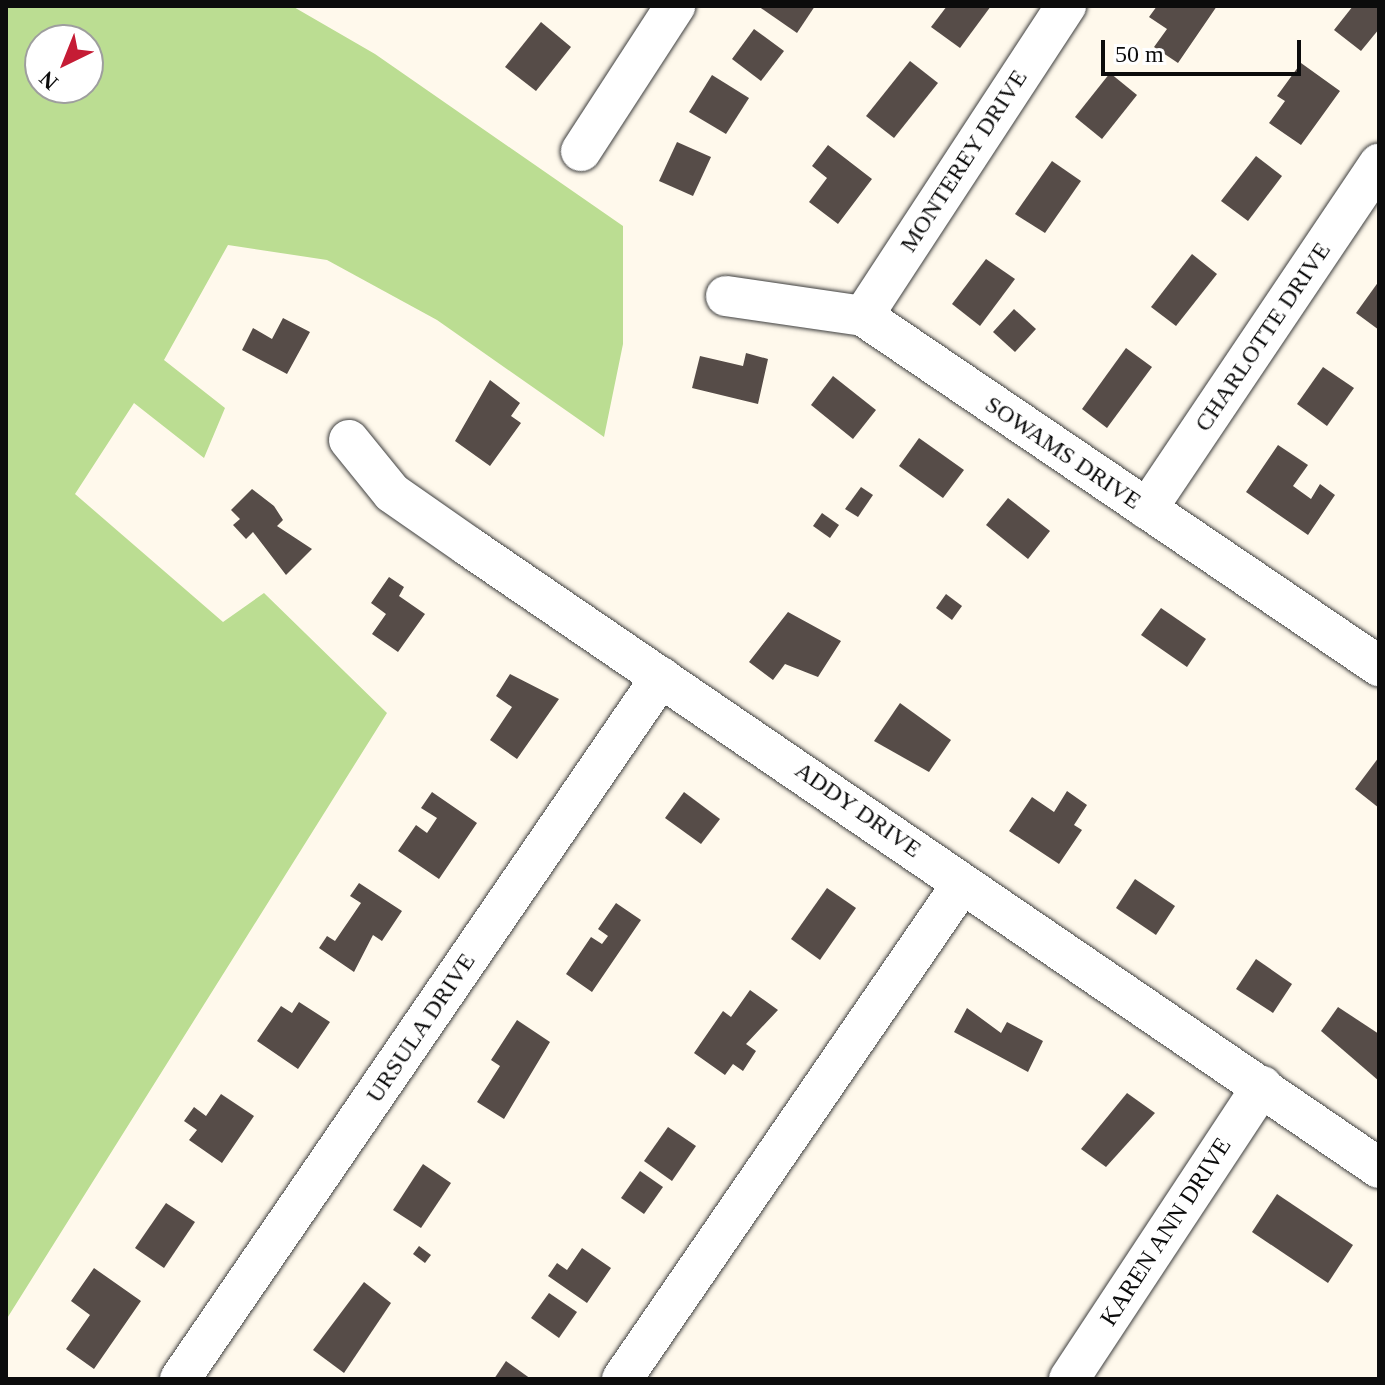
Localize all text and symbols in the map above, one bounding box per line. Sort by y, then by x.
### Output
north arrow [24,24,104,104]
scale bar [1105,24,1305,74]
text: 50 m [1115,41,1164,67]
street label: MONTEREY DRIVE [894,64,1034,258]
text: N [34,66,63,95]
street label: CHARLOTTE DRIVE [1189,237,1337,437]
street label: SOWAMS DRIVE [979,390,1147,516]
street label: ADDY DRIVE [789,756,927,864]
street label: URSULA DRIVE [360,947,482,1109]
street label: KAREN ANN DRIVE [1094,1132,1238,1332]

